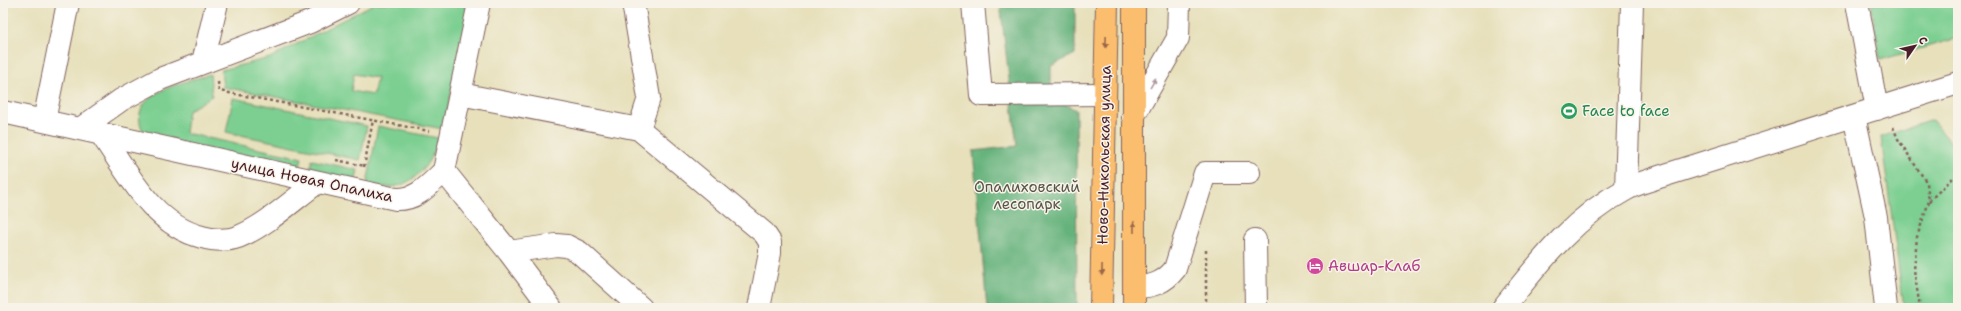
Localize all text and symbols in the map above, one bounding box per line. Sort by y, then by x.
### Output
north arrow [1895,26,1935,66]
text: С [1915,34,1931,48]
one-way arrow [1103,36,1109,49]
street label: Ново-Никольская улица [1092,65,1116,245]
one-way arrow [1149,77,1156,89]
sports icon: Face to face [1559,101,1579,121]
place label: Face to face [1582,101,1670,121]
street label: улица Новая Опалиха [229,153,395,207]
park label: Опалиховский лесопарк [974,177,1080,214]
one-way arrow [1130,221,1137,233]
hotel icon: Авшар-Клаб [1305,256,1325,276]
place label: Авшар-Клаб [1328,256,1420,276]
one-way arrow [1099,264,1105,277]

